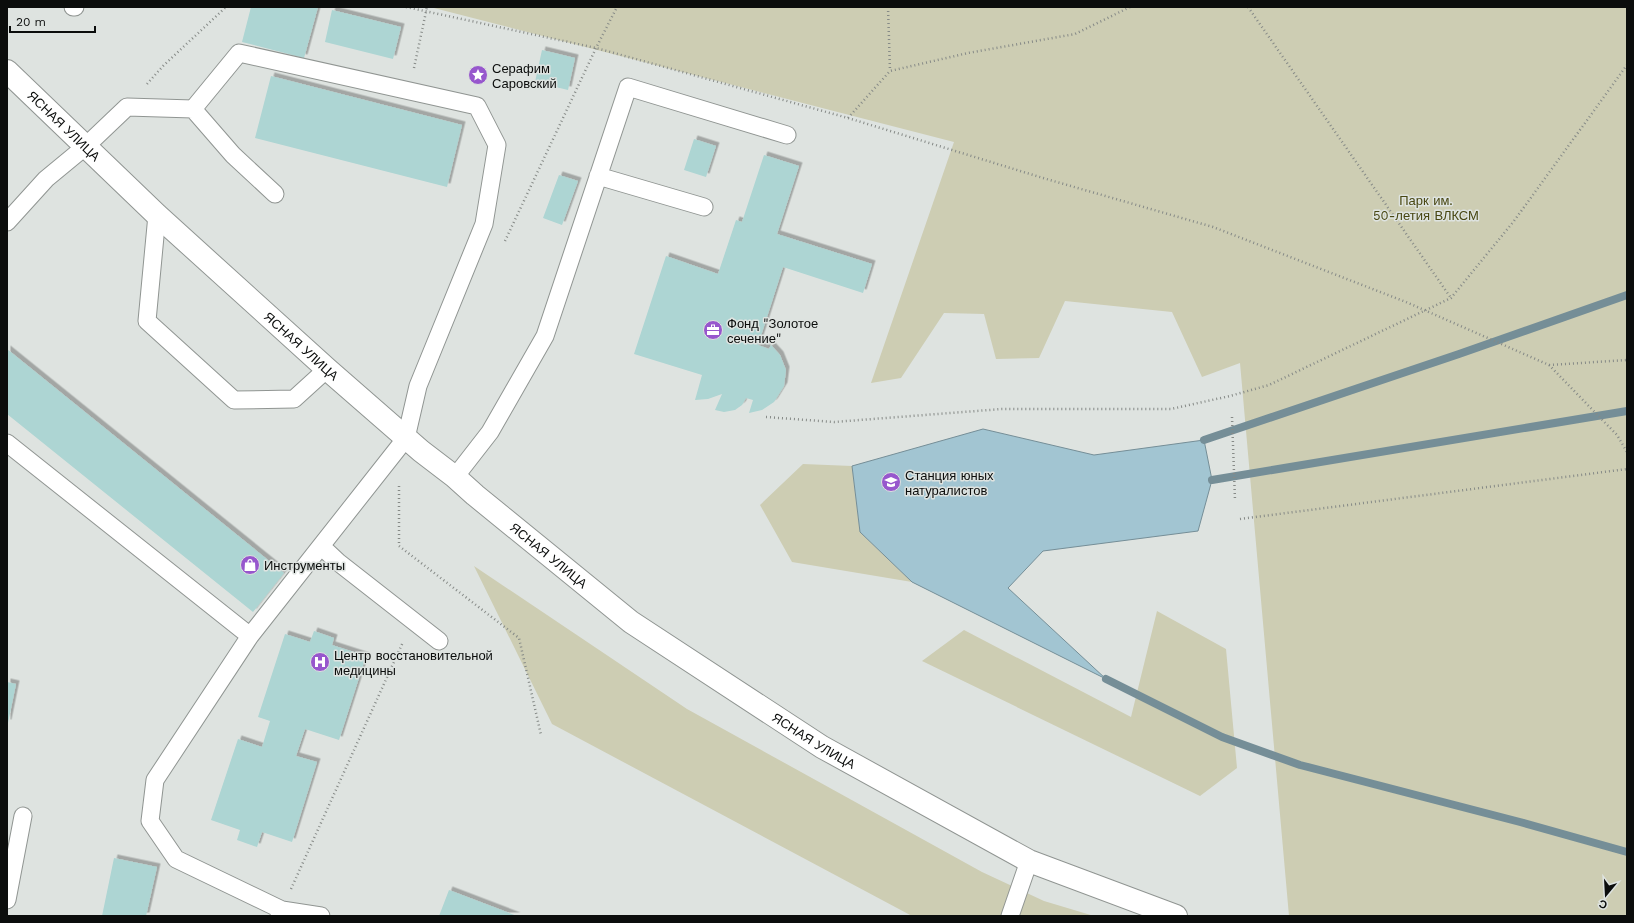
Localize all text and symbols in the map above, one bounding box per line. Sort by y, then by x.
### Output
scale bar [10,8,95,34]
text: 20 m [16,15,46,29]
place label: Серафим Саровский [492,61,557,91]
place icon: Серафим Саровский [467,64,489,86]
street label: ЯСНАЯ УЛИЦА [25,88,104,164]
park label: Парк им. 50-летия ВЛКСМ [1373,193,1479,223]
street label: ЯСНАЯ УЛИЦА [261,309,342,383]
place label: Фонд "Золотое сечение" [727,316,818,346]
office icon: Фонд "Золотое сечение" [702,319,724,341]
place label: Станция юных натуралистов [905,468,994,498]
school or university icon: Станция юных натуралистов [880,471,902,493]
street label: ЯСНАЯ УЛИЦА [507,519,591,591]
shop icon: Инструменты [239,554,261,576]
place label: Инструменты [264,558,345,573]
place label: Центр восстановительной медицины [334,648,493,678]
hospital icon: Центр восстановительной медицины [309,651,331,673]
street label: ЯСНАЯ УЛИЦА [770,709,858,772]
north arrow [1586,875,1626,915]
text: С [1597,897,1609,911]

